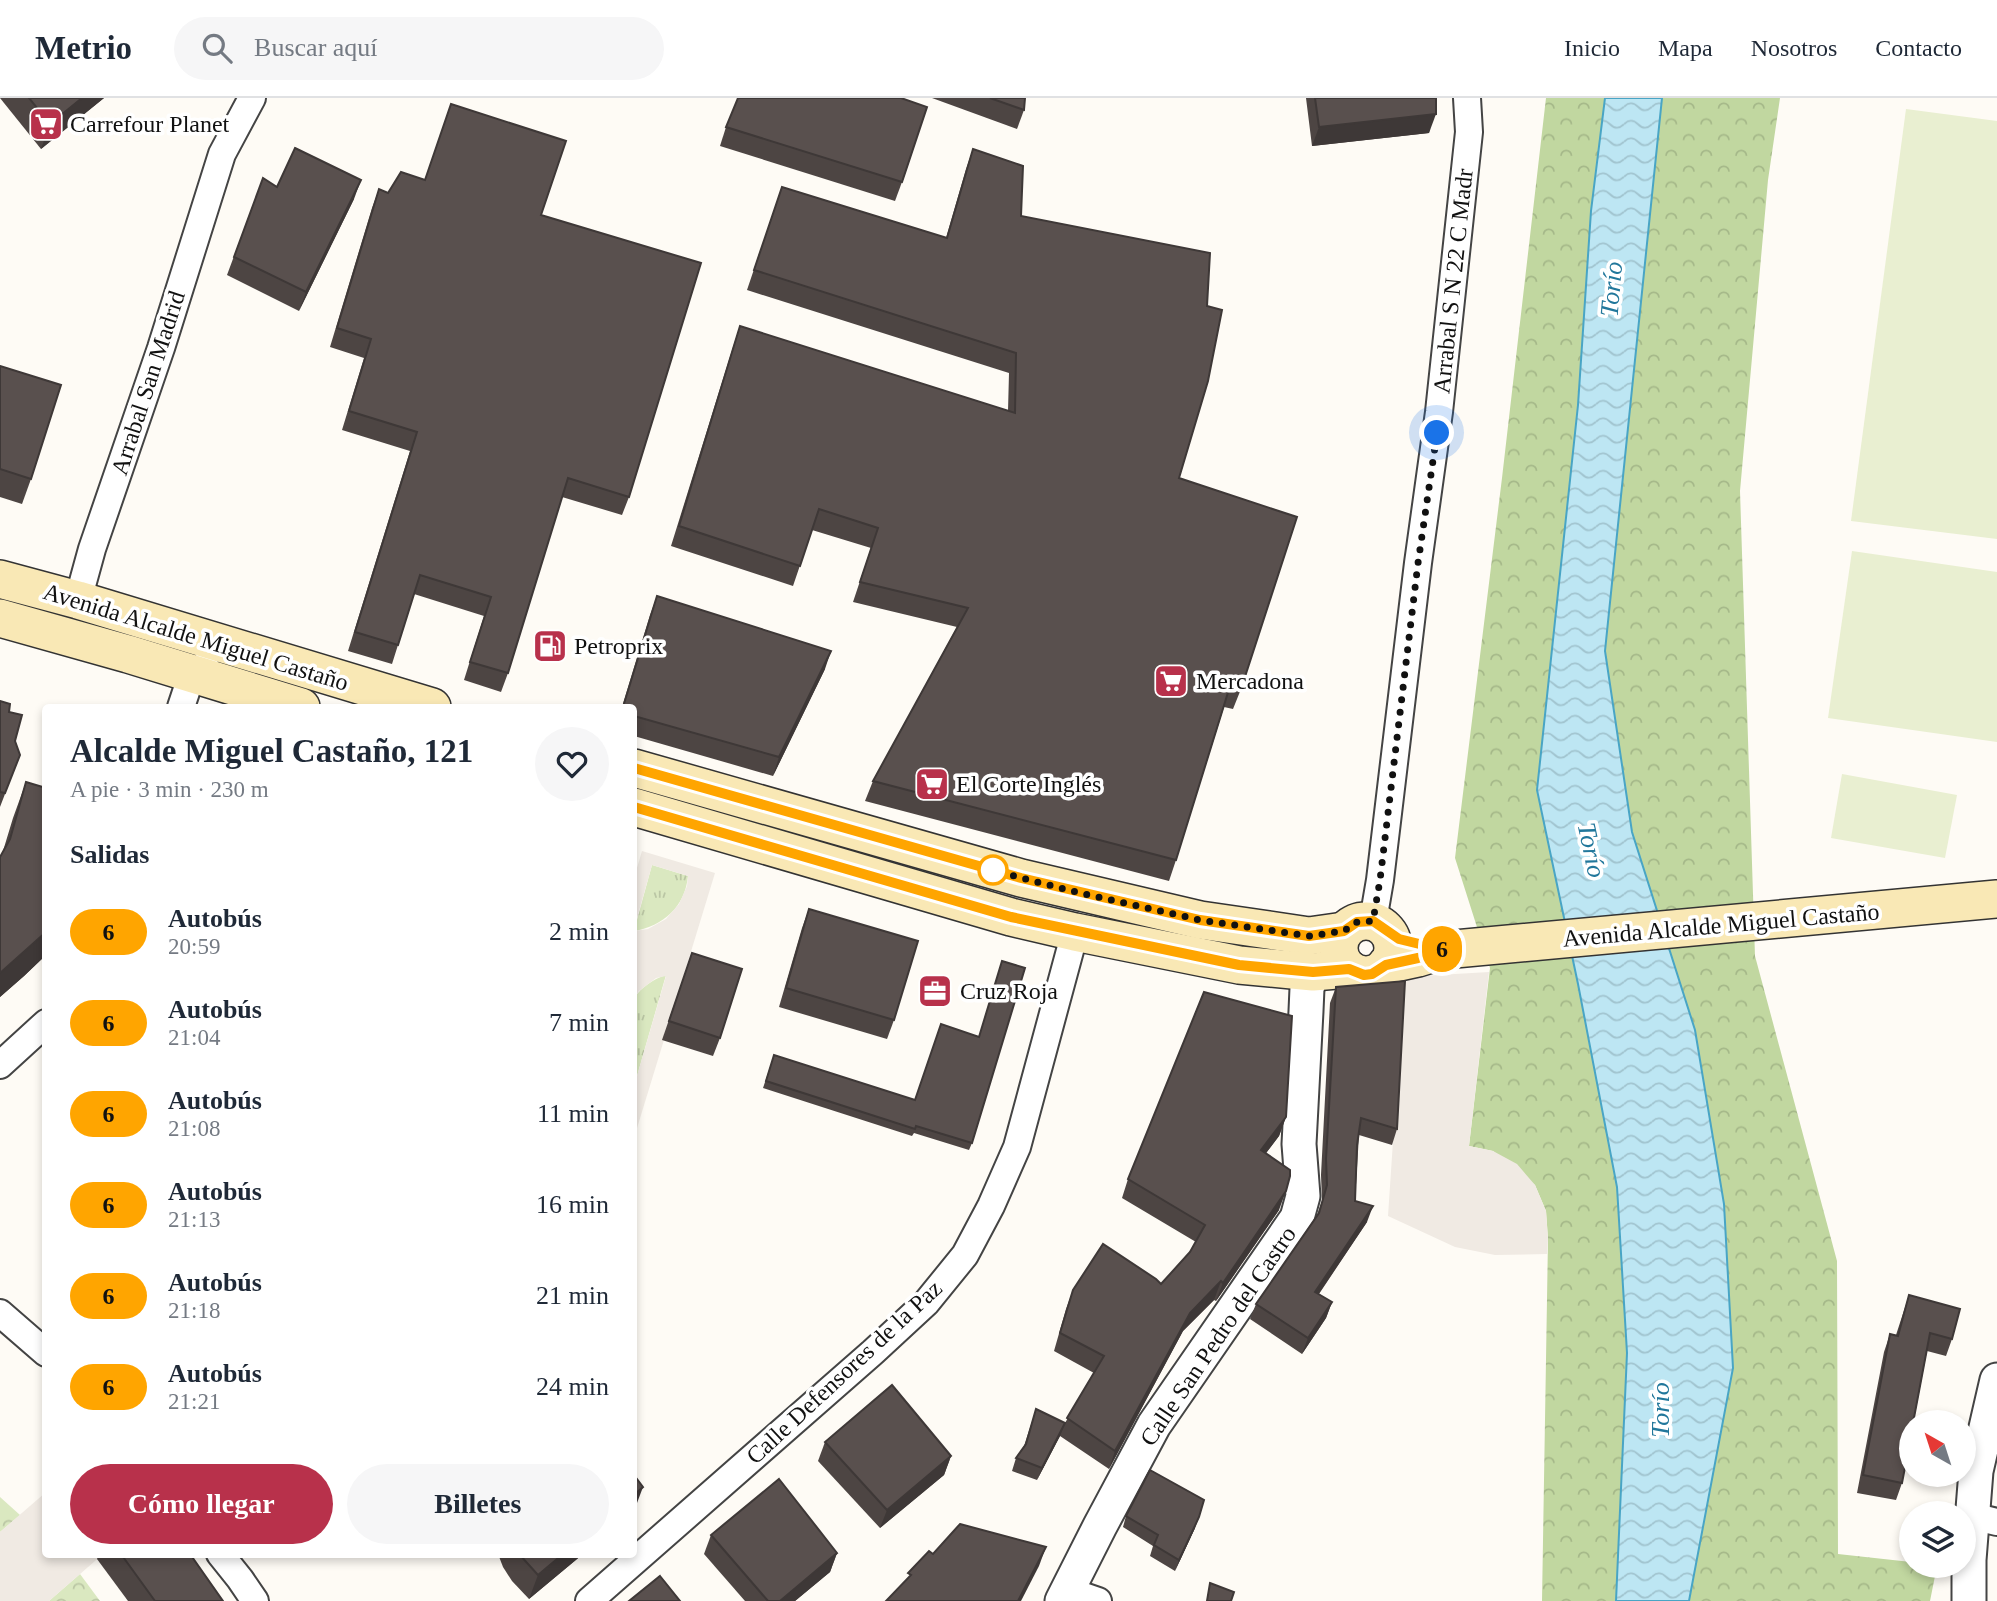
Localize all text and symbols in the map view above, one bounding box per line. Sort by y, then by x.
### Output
search box [174,17,664,80]
icon: search [198,29,236,67]
text: Metrio [35,30,132,66]
text: Buscar aquí [254,33,378,62]
text: Inicio [1564,35,1620,61]
text: Mapa [1658,35,1713,61]
text: Nosotros [1751,35,1837,61]
text: Contacto [1875,35,1962,61]
supermarket icon: Carrefour Planet [27,105,65,143]
place label: Carrefour Planet [70,111,230,137]
street label: Arrabal S N 22 C Madr [1428,167,1478,395]
water label: Torío [1595,260,1628,318]
street label: Arrabal San Madrid [106,288,190,478]
your location [1419,415,1454,450]
street label: Avenida Alcalde Miguel Castaño [40,578,352,696]
fuel station icon: Petroprix [531,627,569,665]
place label: Petroprix [574,633,663,659]
supermarket icon: Mercadona [1152,662,1190,700]
place label: Mercadona [1196,668,1304,694]
button: heart [535,727,609,801]
text: Alcalde Miguel Castaño, 121 [70,733,473,769]
supermarket icon: El Corte Inglés [913,765,951,803]
place label: El Corte Inglés [956,771,1101,797]
text: A pie · 3 min · 230 m [70,777,269,802]
water label: Torío [1572,820,1611,880]
text: Salidas [70,840,150,869]
unlabelled marker [978,855,1008,885]
street label: Avenida Alcalde Miguel Castaño [1562,898,1880,952]
text: Autobús [168,904,262,933]
text: 2 min [549,917,609,946]
text: 6 [103,919,115,945]
line badge: 6 [1419,926,1465,972]
text: 20:59 [168,934,220,959]
text: 6 [1436,936,1448,962]
office icon: Cruz Roja [916,972,954,1010]
place label: Cruz Roja [960,978,1058,1004]
text: Autobús [168,995,262,1024]
text: 7 min [549,1008,609,1037]
text: 6 [103,1010,115,1036]
text: 21:04 [168,1025,220,1050]
text: Autobús [168,1086,262,1115]
text: 11 min [537,1099,609,1128]
text: 6 [103,1101,115,1127]
text: 21:08 [168,1116,220,1141]
text: Autobús [168,1177,262,1206]
text: 16 min [536,1190,609,1219]
text: 6 [103,1192,115,1218]
text: 21:13 [168,1207,220,1232]
street label: Calle San Pedro del Castro [1135,1222,1301,1450]
text: Autobús [168,1268,262,1297]
street label: Calle Defensores de la Paz [741,1275,947,1469]
text: 21 min [536,1281,609,1310]
text: 6 [103,1283,115,1309]
text: 21:18 [168,1298,220,1323]
text: Autobús [168,1359,262,1388]
text: 24 min [536,1372,609,1401]
text: 6 [103,1374,115,1400]
water label: Torío [1646,1382,1675,1438]
text: 21:21 [168,1389,220,1414]
north arrow [1899,1410,1976,1488]
map controls [1899,1410,1976,1578]
button: Cómo llegar [70,1464,333,1544]
button: Billetes [347,1464,609,1544]
button: layers [1899,1501,1976,1578]

